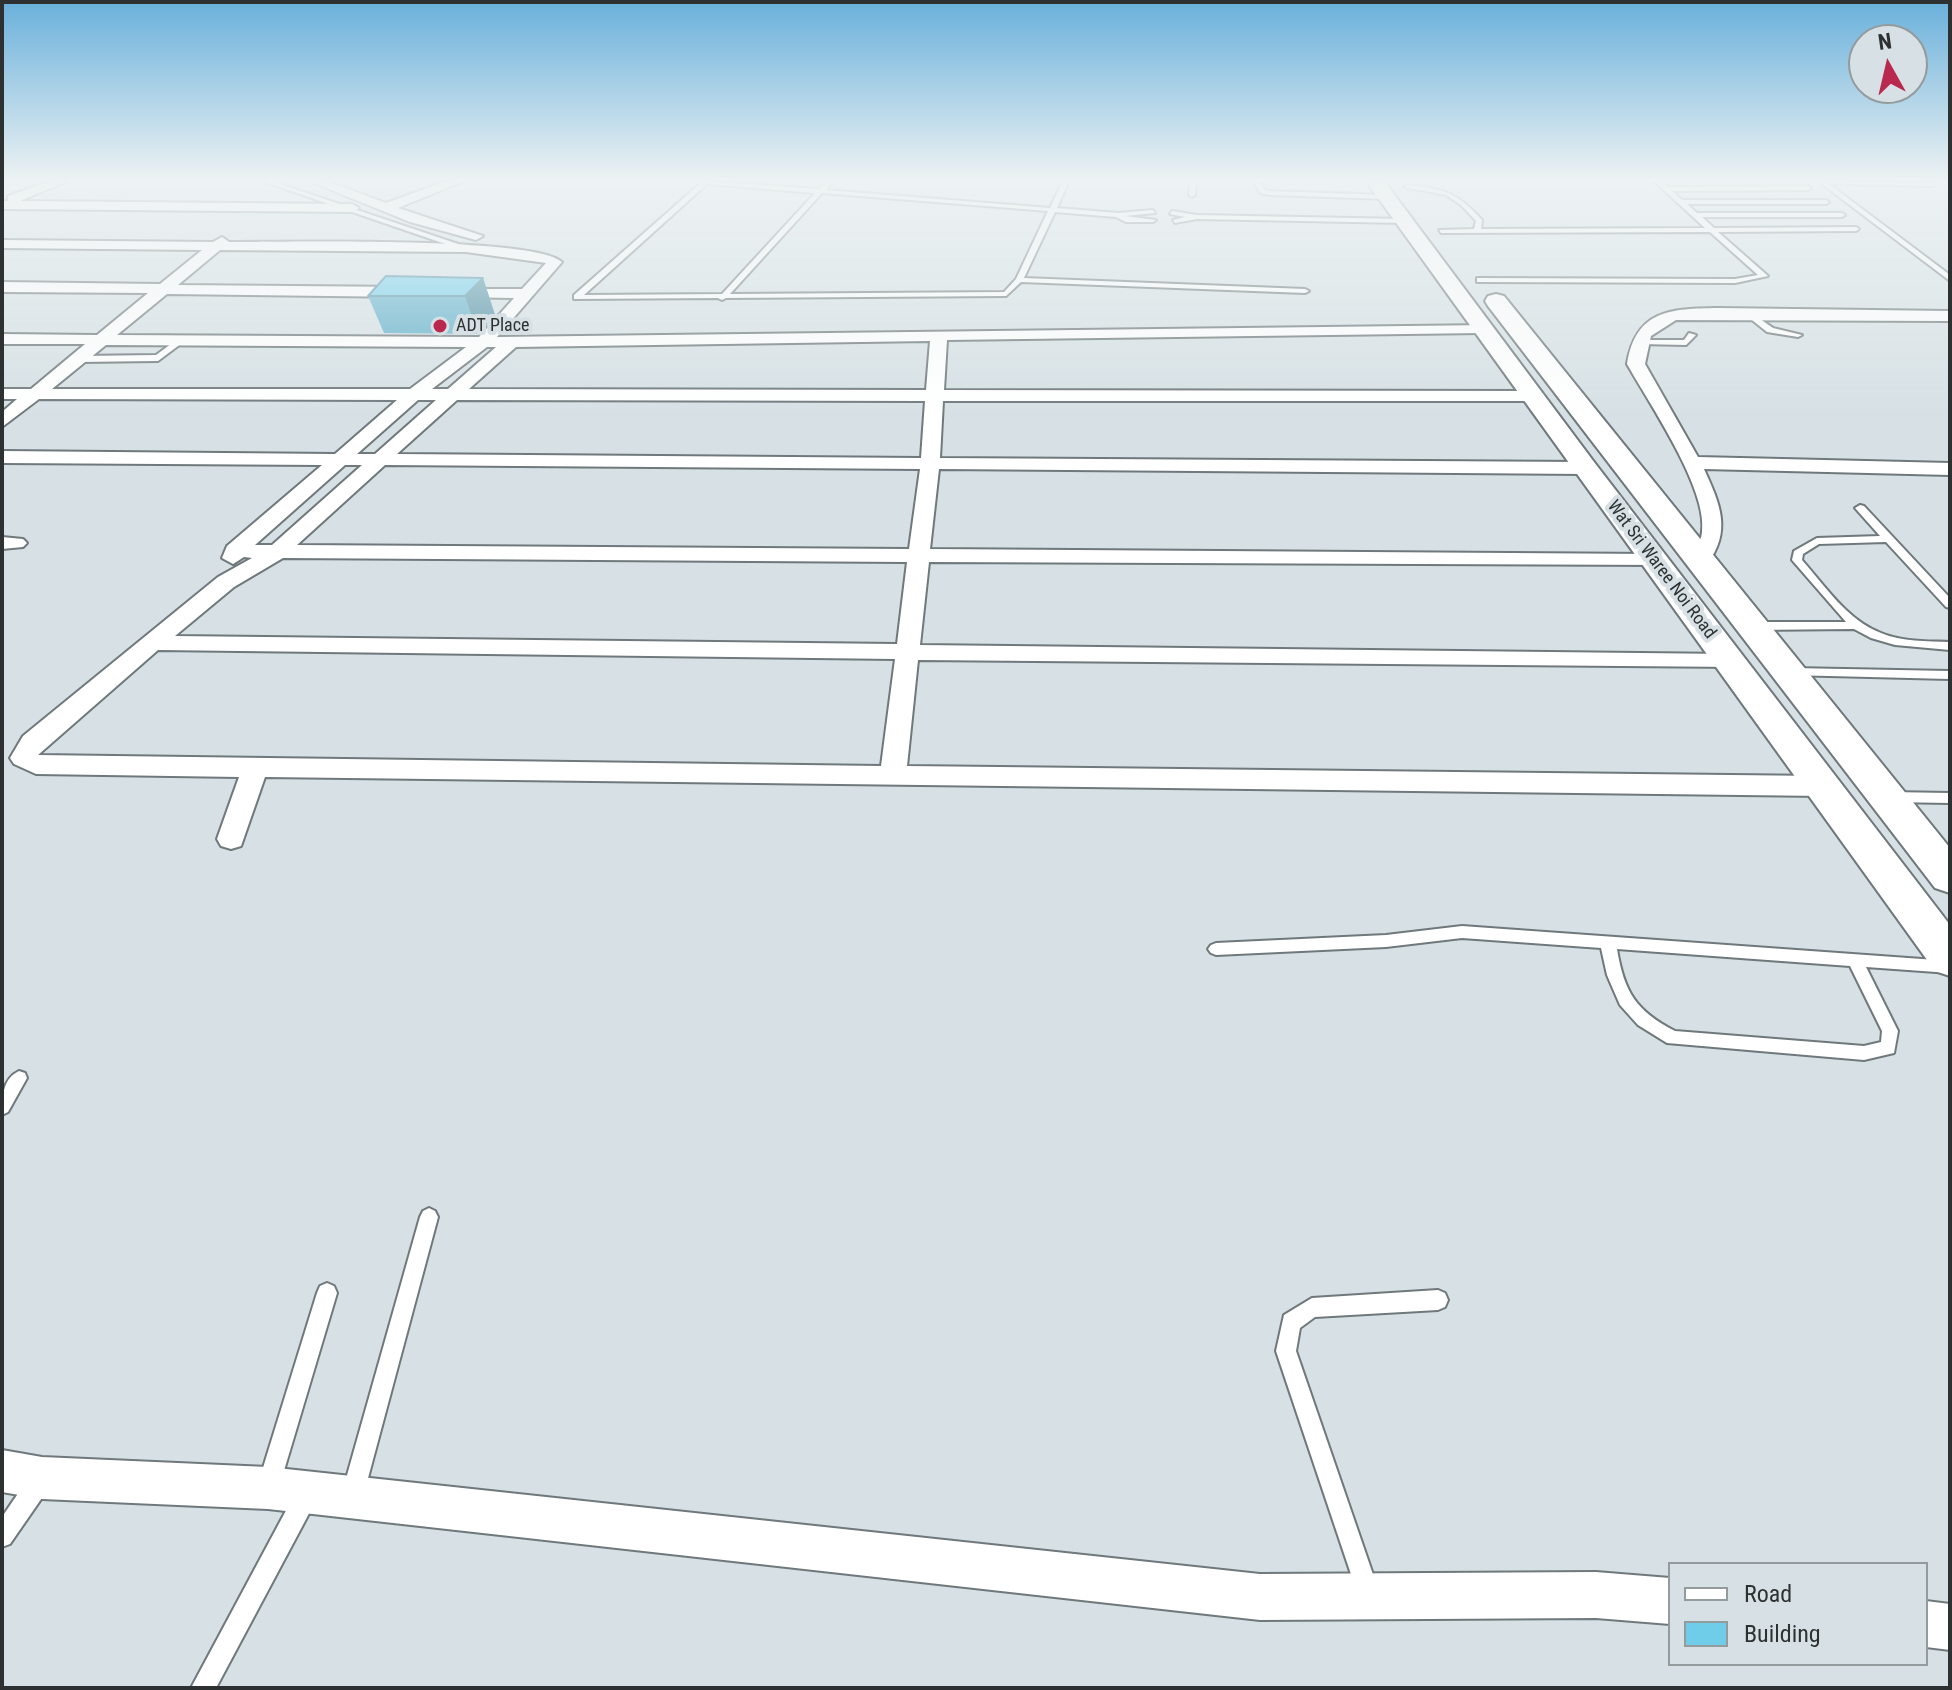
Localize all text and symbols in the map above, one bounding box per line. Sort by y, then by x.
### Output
north arrow [1848,24,1928,104]
text: N [1876,28,1893,55]
place label: ADT Place [456,315,529,337]
marker: ADT Place [431,317,449,335]
street label: Wat Sri Waree Noi Road [1602,497,1720,643]
legend [1668,1562,1928,1666]
text: Road [1744,1580,1792,1608]
text: Building [1744,1620,1821,1648]

